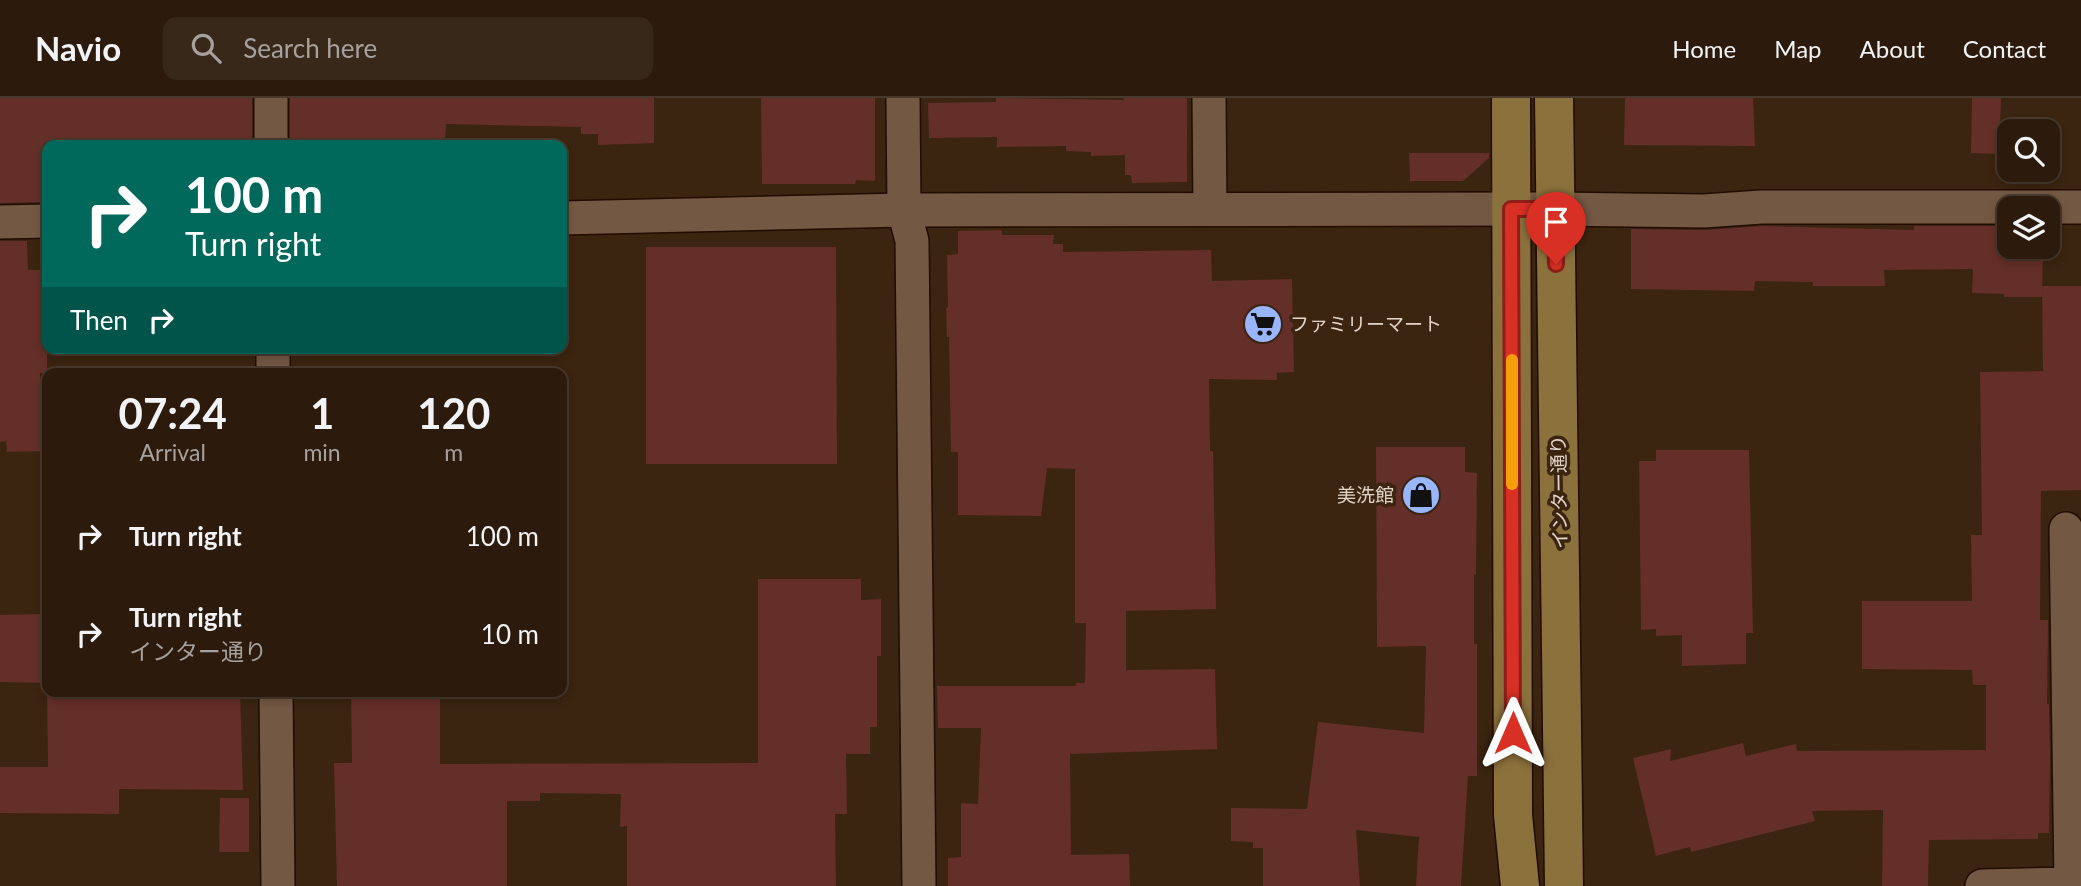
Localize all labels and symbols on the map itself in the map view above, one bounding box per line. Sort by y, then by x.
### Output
pin [1526,192,1586,264]
supermarket icon: ファミリーマート [1242,303,1284,345]
place label: ファミリーマート [1290,312,1442,335]
street label: インター通り [1546,435,1571,549]
shop icon: 美洗館 [1400,474,1442,516]
place label: 美洗館 [1337,483,1394,506]
position arrow [1476,696,1550,770]

